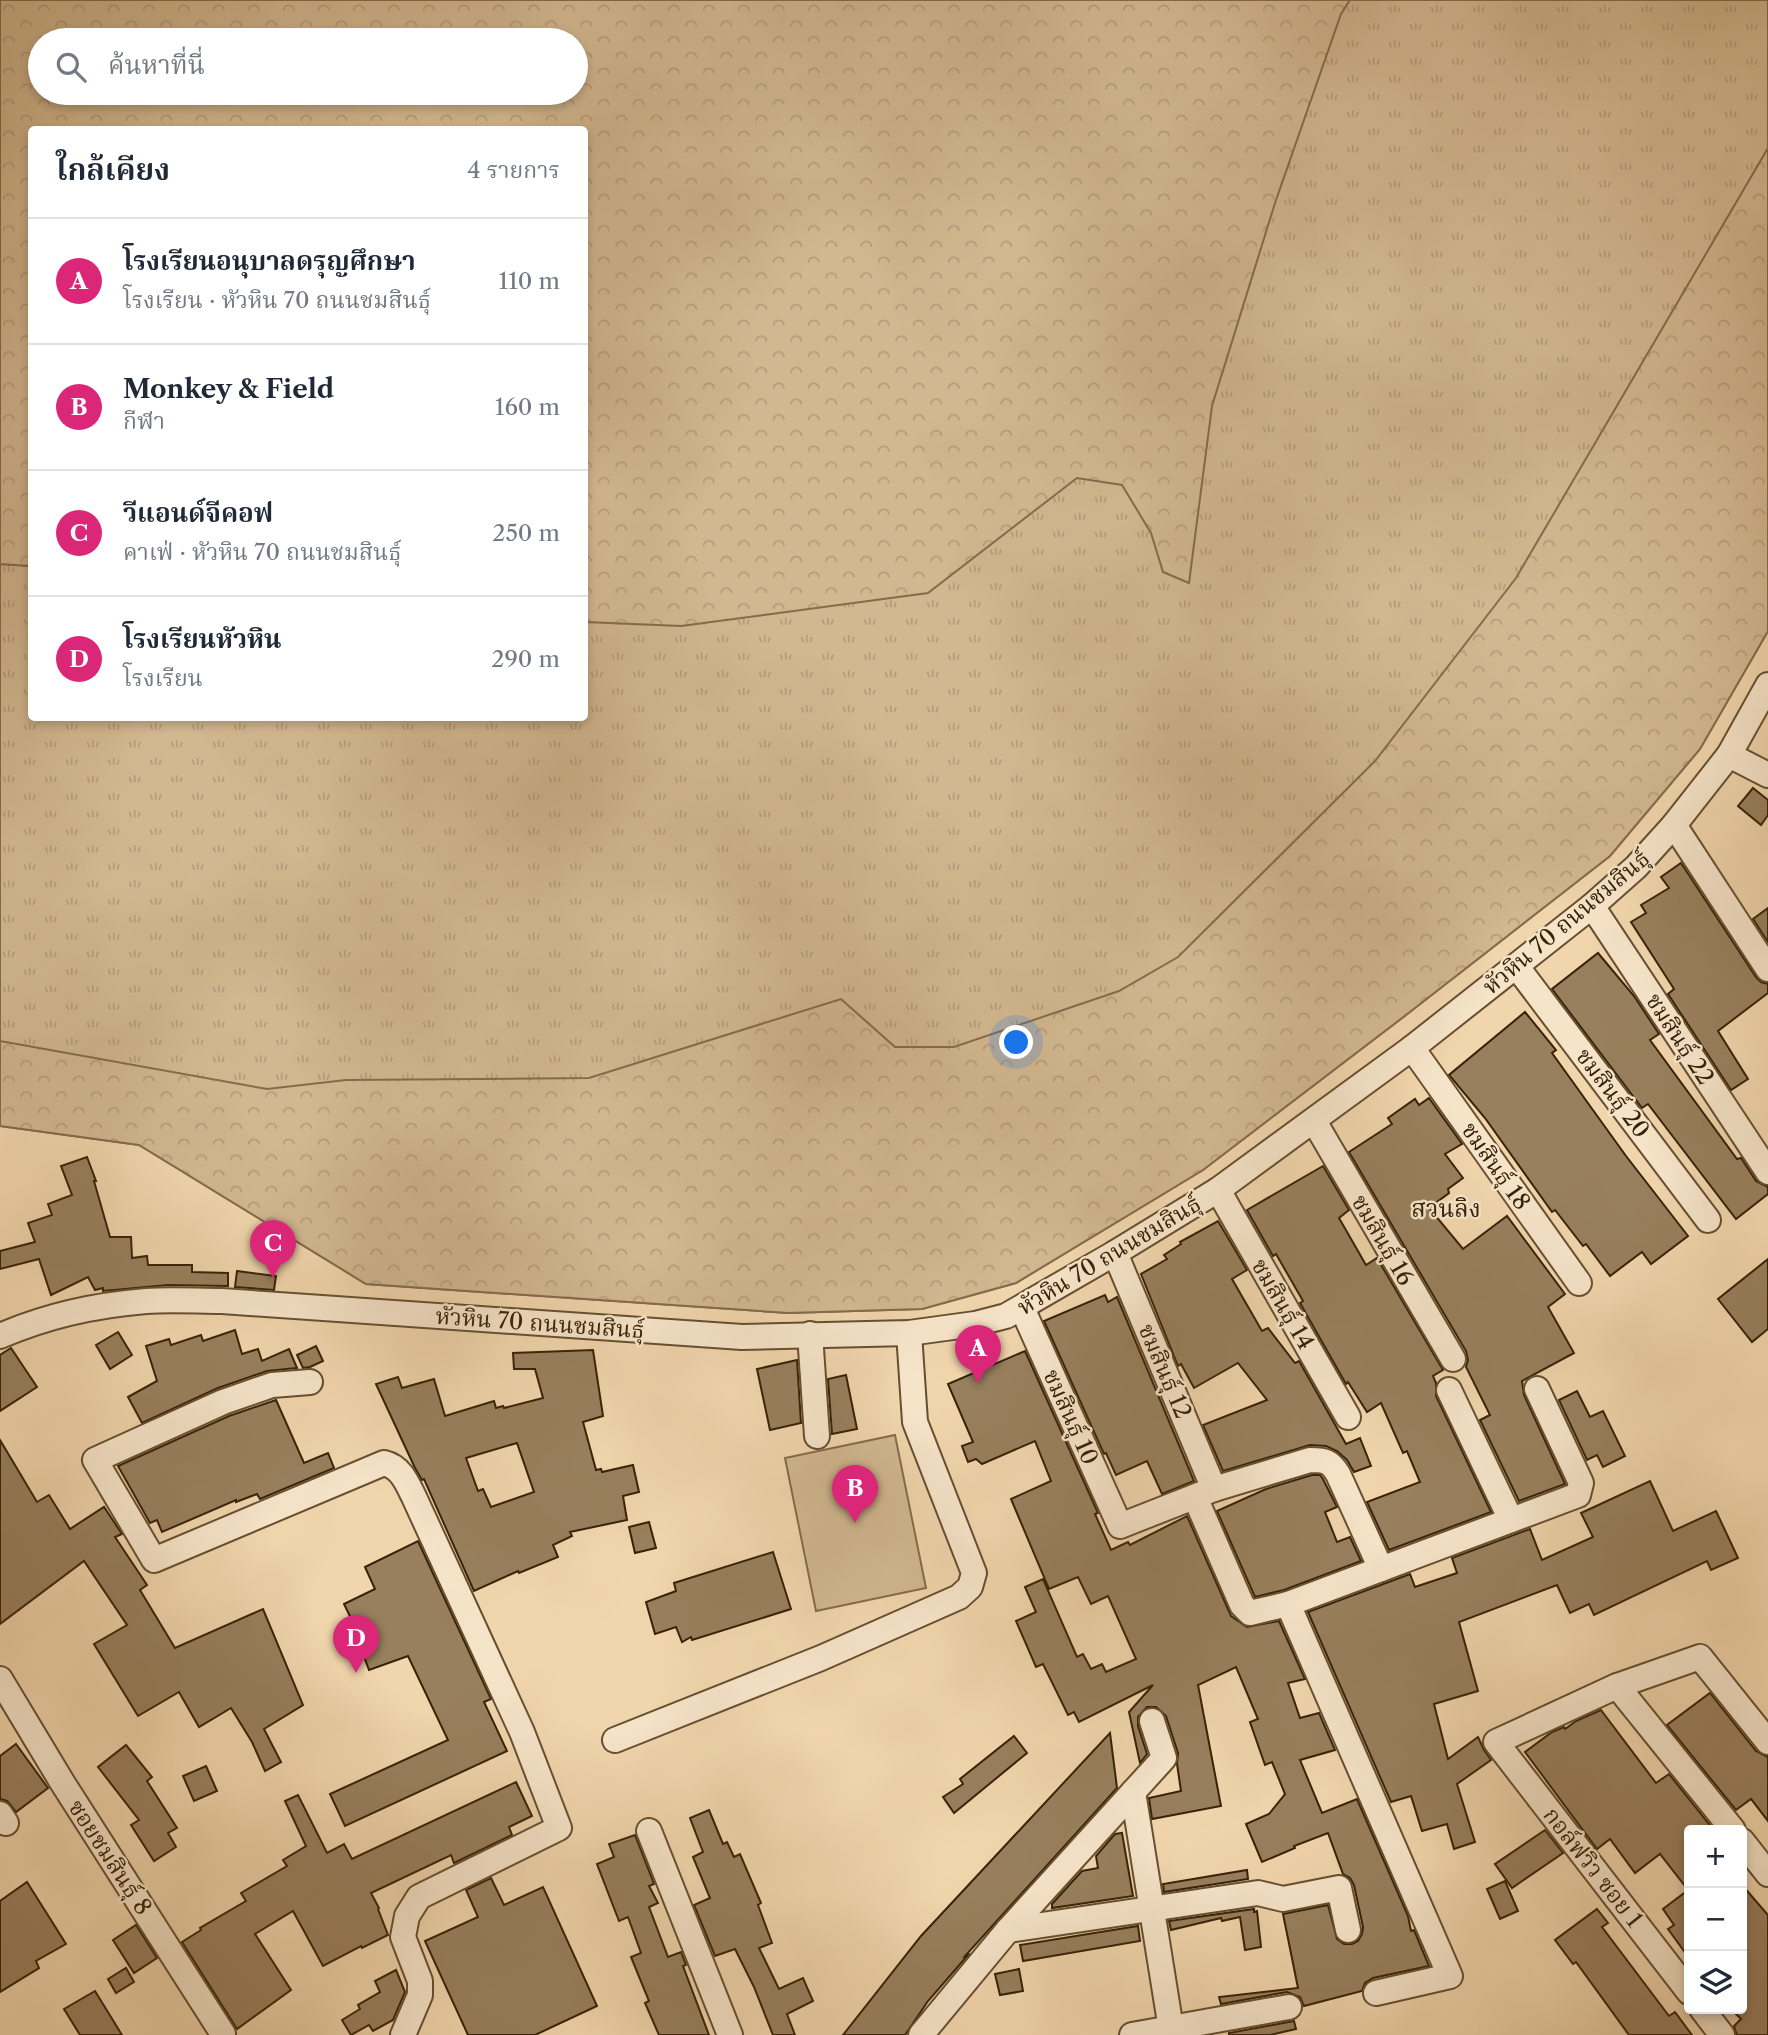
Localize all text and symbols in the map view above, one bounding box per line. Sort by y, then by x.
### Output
search box [28,28,588,105]
icon: search [52,48,90,86]
text: ค้นหาที่นี่ [108,49,205,81]
text: ใกล้เคียง [56,151,170,188]
text: 4 รายการ [467,156,560,184]
text: โรงเรียนอนุบาลดรุญศึกษา [123,245,416,277]
text: A [70,267,88,295]
text: 110 m [499,267,560,295]
text: โรงเรียน · หัวหิน 70 ถนนชมสินธุ์ [123,286,431,314]
text: Monkey & Field [123,373,334,405]
text: B [70,393,88,421]
text: 160 m [495,393,560,421]
text: กีฬา [123,407,165,435]
text: วีแอนด์จีคอฟ [123,497,273,529]
text: C [70,519,88,547]
text: 250 m [492,519,560,547]
text: คาเฟ่ · หัวหิน 70 ถนนชมสินธุ์ [123,538,401,566]
text: โรงเรียนหัวหิน [123,623,281,655]
text: D [69,645,89,673]
text: 290 m [491,645,560,673]
text: โรงเรียน [123,664,203,692]
street label: หัวหิน 70 ถนนชมสินธุ์ [1477,844,1656,1001]
street label: ชมสินธุ์ 22 [1639,988,1720,1091]
your location [999,1025,1033,1059]
street label: ชมสินธุ์ 20 [1569,1043,1656,1144]
street label: ชมสินธุ์ 18 [1455,1117,1536,1216]
street label: หัวหิน 70 ถนนชมสินธุ์ [1012,1189,1206,1322]
street label: ชมสินธุ์ 16 [1345,1190,1420,1291]
district label: สวนลิง [1411,1194,1481,1223]
pin: C [250,1220,296,1278]
street label: ชมสินธุ์ 14 [1245,1254,1320,1355]
street label: หัวหิน 70 ถนนชมสินธุ์ [435,1302,645,1345]
street label: ชมสินธุ์ 12 [1132,1320,1197,1423]
pin: A [955,1325,1001,1383]
street label: ชมสินธุ์ 10 [1037,1365,1104,1469]
pin: B [832,1465,878,1523]
pin: D [333,1615,379,1673]
street label: ซอยชมสินธุ์ 8 [62,1794,158,1920]
street label: กอล์ฟวิว ซอย 1 [1537,1801,1649,1933]
map controls [1684,1825,1747,2014]
button: + [1684,1825,1747,1888]
button: − [1684,1888,1747,1951]
button: layers [1684,1951,1747,2014]

